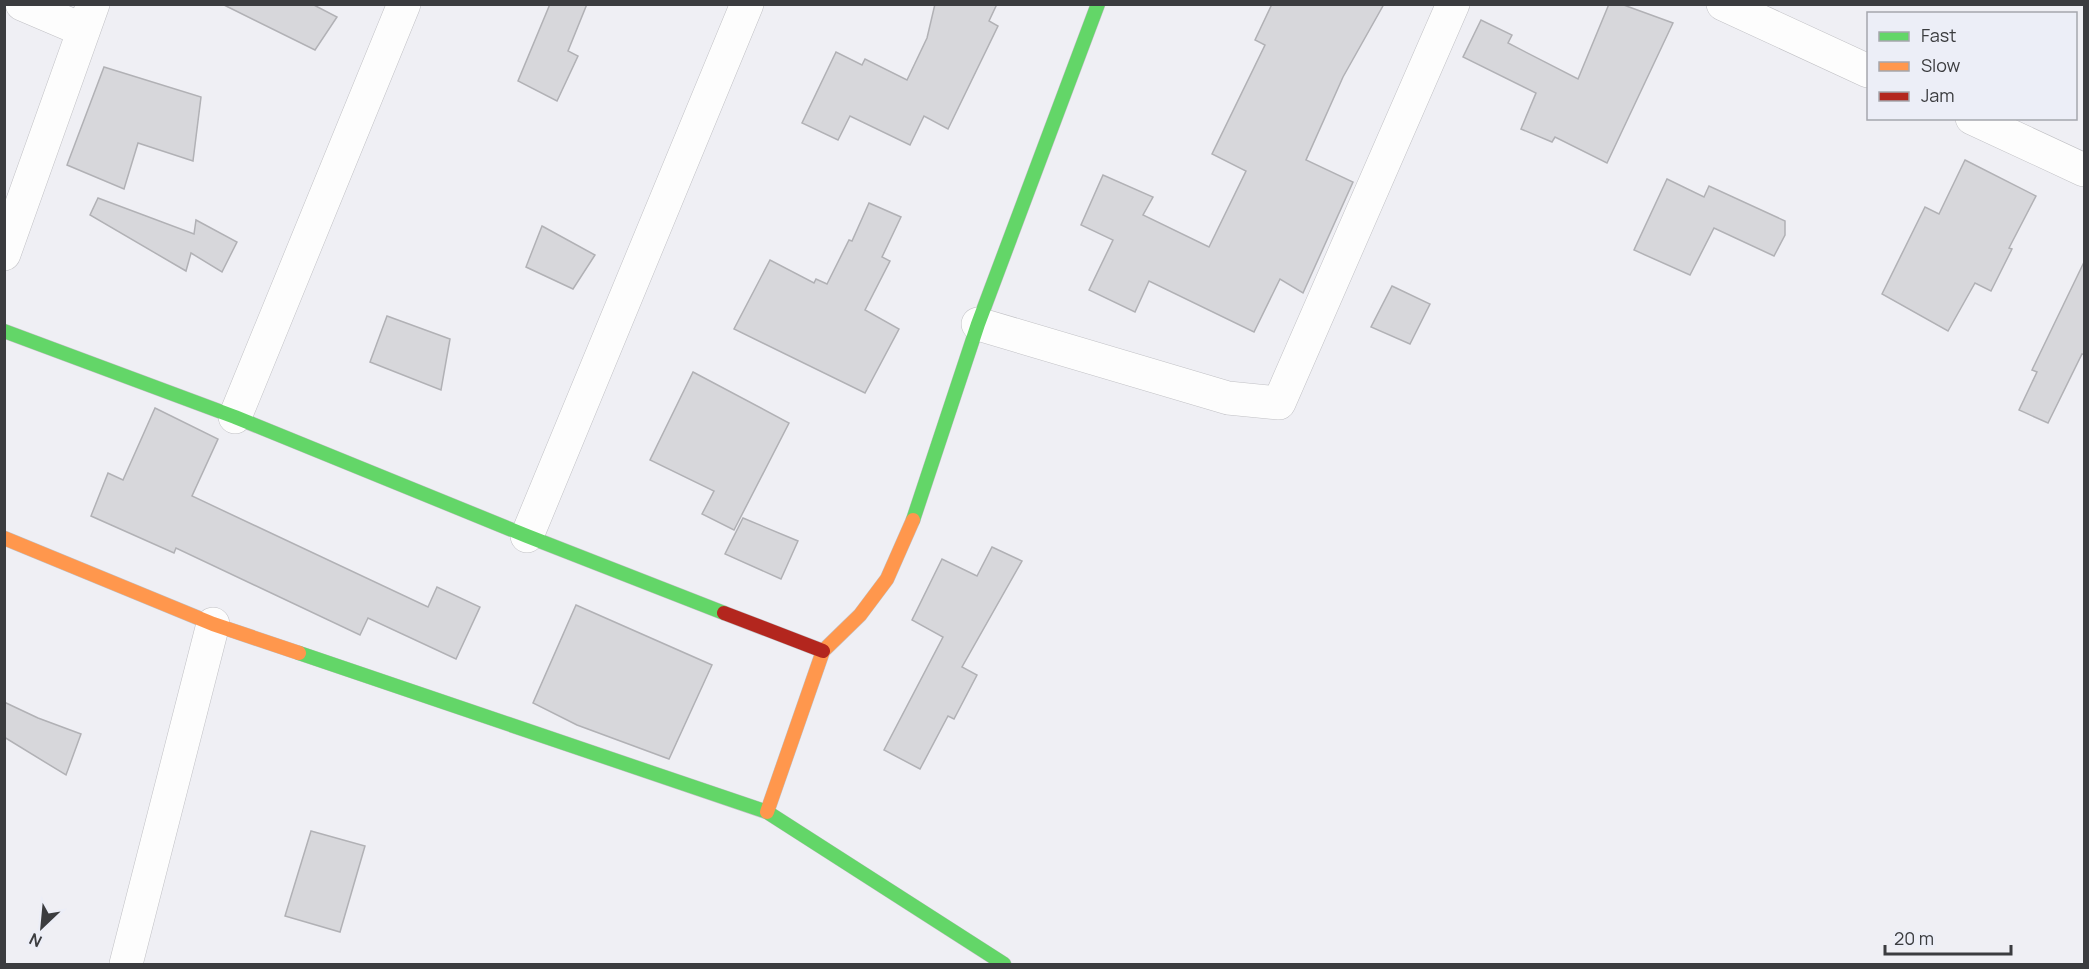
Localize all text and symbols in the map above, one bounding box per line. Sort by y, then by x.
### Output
legend [1867,12,2077,120]
text: Fast [1921,23,1956,47]
text: Slow [1921,53,1961,77]
text: Jam [1921,83,1955,107]
north arrow [12,897,72,957]
scale bar [1885,918,2011,956]
text: 20 m [1894,926,1934,950]
text: N [25,928,45,953]

